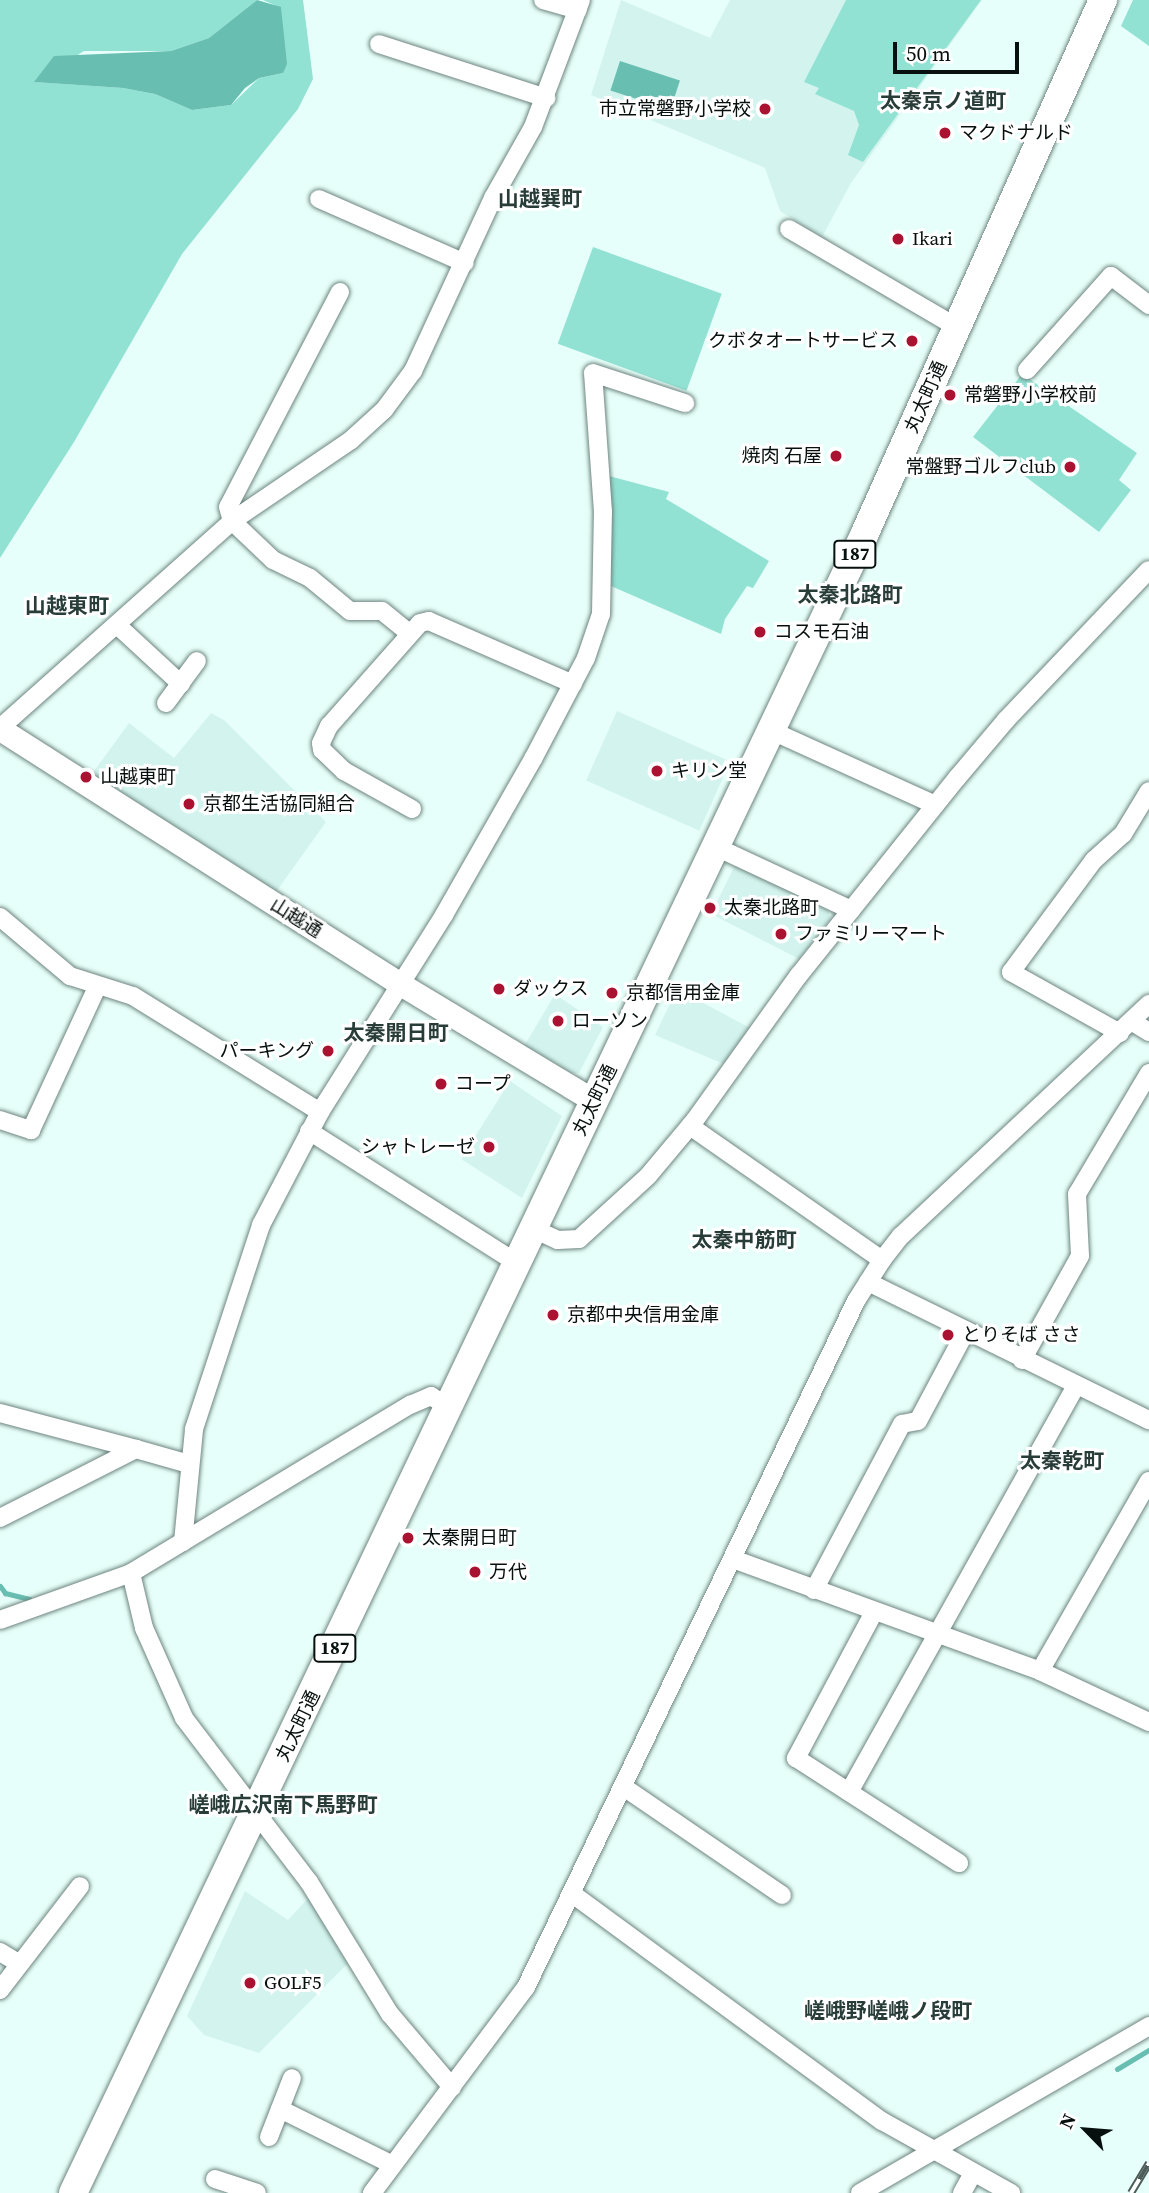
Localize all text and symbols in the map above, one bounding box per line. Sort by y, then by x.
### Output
scale bar [897,28,1023,72]
text: 50 m [906,39,951,68]
district label: 太秦京ノ道町 [880,88,1006,114]
place label: 市立常磐野小学校 [599,98,751,120]
marker: 市立常磐野小学校 [757,101,773,117]
place label: マクドナルド [959,122,1073,144]
marker: マクドナルド [937,125,953,141]
district label: 山越巽町 [498,186,582,212]
place label: Ikari [912,228,953,250]
marker: Ikari [890,231,906,247]
place label: クボタオートサービス [708,330,898,352]
marker: クボタオートサービス [904,333,920,349]
street label: 丸太町通 [900,358,952,436]
place label: 常磐野小学校前 [964,384,1097,406]
marker: 常磐野小学校前 [942,387,958,403]
place label: 焼肉 石屋 [742,445,822,467]
marker: 焼肉 石屋 [828,448,844,464]
place label: 常盤野ゴルフclub [905,456,1056,478]
marker: 常盤野ゴルフclub [1062,459,1078,475]
road number: 187 [832,540,878,568]
district label: 太秦北路町 [798,582,902,608]
district label: 山越東町 [25,593,109,619]
place label: コスモ石油 [774,621,869,643]
marker: コスモ石油 [752,624,768,640]
place label: キリン堂 [671,760,747,782]
marker: キリン堂 [649,763,665,779]
place label: 山越東町 [100,766,176,788]
marker: 山越東町 [78,769,94,785]
place label: 京都生活協同組合 [203,793,355,815]
marker: 京都生活協同組合 [181,796,197,812]
street label: 山越通 [266,893,326,943]
place label: 太秦北路町 [724,897,819,919]
marker: 太秦北路町 [702,900,718,916]
place label: ファミリーマート [795,923,947,945]
marker: ファミリーマート [773,926,789,942]
place label: ダックス [513,978,589,1000]
marker: ダックス [491,981,507,997]
place label: 京都信用金庫 [626,982,740,1004]
marker: 京都信用金庫 [604,985,620,1001]
place label: ローソン [572,1010,648,1032]
marker: ローソン [550,1013,566,1029]
district label: 太秦開日町 [344,1020,448,1046]
place label: パーキング [219,1040,314,1062]
marker: パーキング [320,1043,336,1059]
street label: 丸太町通 [568,1061,622,1139]
place label: コープ [455,1073,512,1095]
marker: コープ [433,1076,449,1092]
place label: シャトレーゼ [361,1136,475,1158]
marker: シャトレーゼ [481,1139,497,1155]
district label: 太秦中筋町 [692,1227,796,1253]
place label: 京都中央信用金庫 [567,1304,719,1326]
marker: 京都中央信用金庫 [545,1307,561,1323]
place label: とりそば ささ [962,1324,1080,1346]
marker: とりそば ささ [940,1327,956,1343]
district label: 太秦乾町 [1020,1448,1104,1474]
place label: 太秦開日町 [422,1527,517,1549]
marker: 太秦開日町 [400,1530,416,1546]
place label: 万代 [489,1561,527,1583]
marker: 万代 [467,1564,483,1580]
road number: 187 [312,1633,358,1662]
street label: 丸太町通 [271,1687,325,1765]
district label: 嵯峨広沢南下馬野町 [189,1792,377,1818]
place label: GOLF5 [264,1972,322,1994]
marker: GOLF5 [242,1975,258,1991]
district label: 嵯峨野嵯峨ノ段町 [804,1998,972,2024]
north arrow [1051,2095,1121,2165]
text: N [1052,2109,1082,2133]

